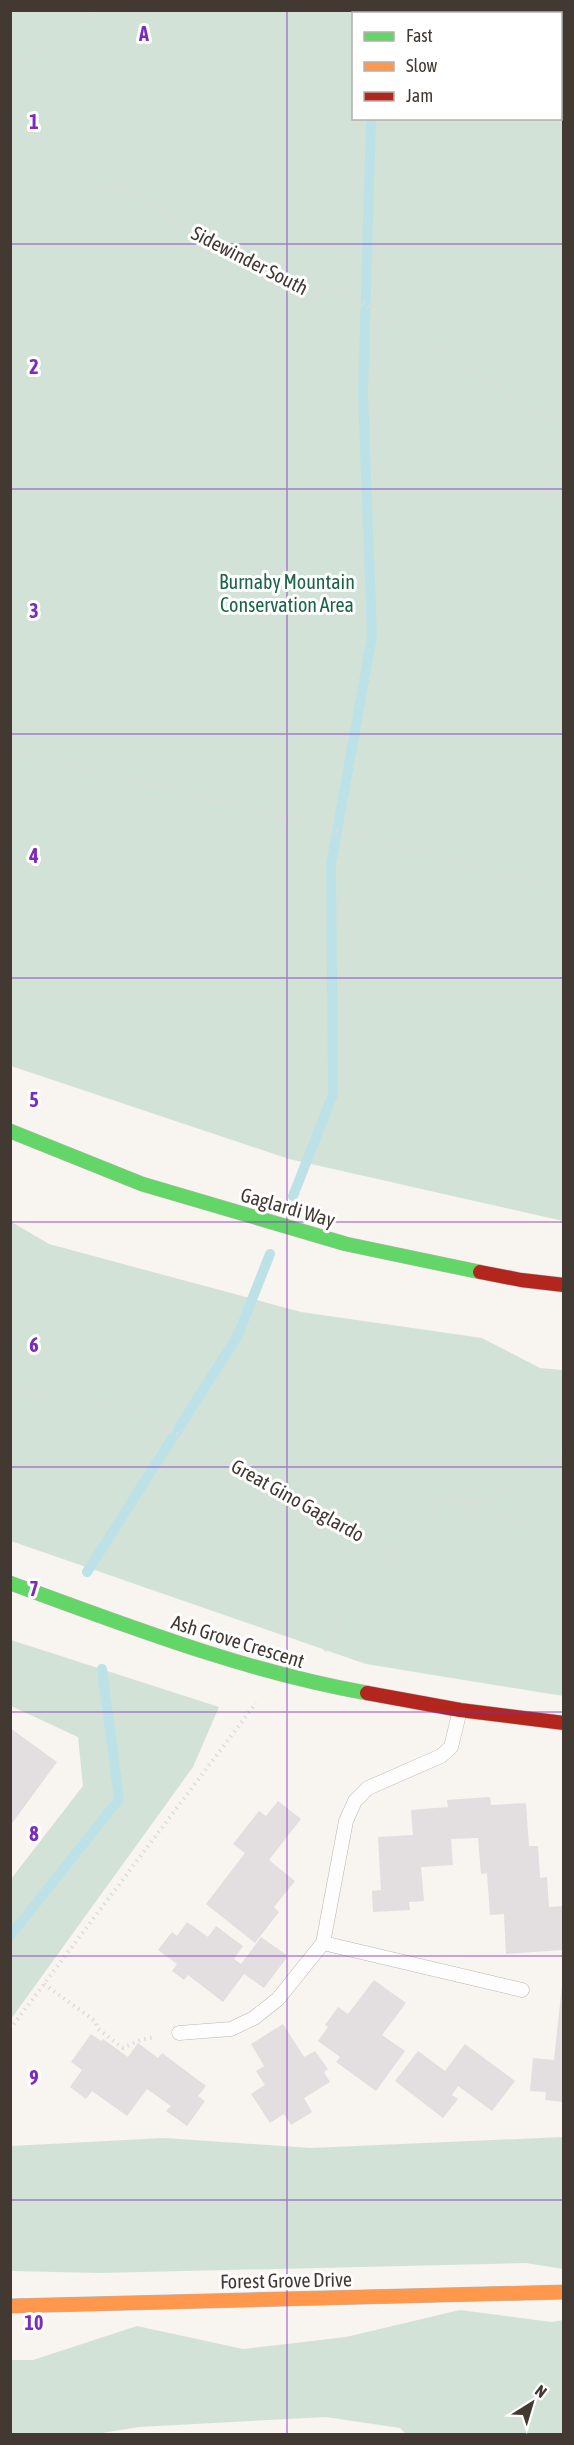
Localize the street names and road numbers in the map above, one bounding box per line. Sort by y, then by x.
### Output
street label: Sidewinder South [188,221,312,299]
street label: Gaglardi Way [238,1183,338,1231]
street label: Great Gino Gaglardo [228,1454,368,1546]
street label: Ash Grove Crescent [169,1610,307,1672]
street label: Forest Grove Drive [220,2267,352,2293]

